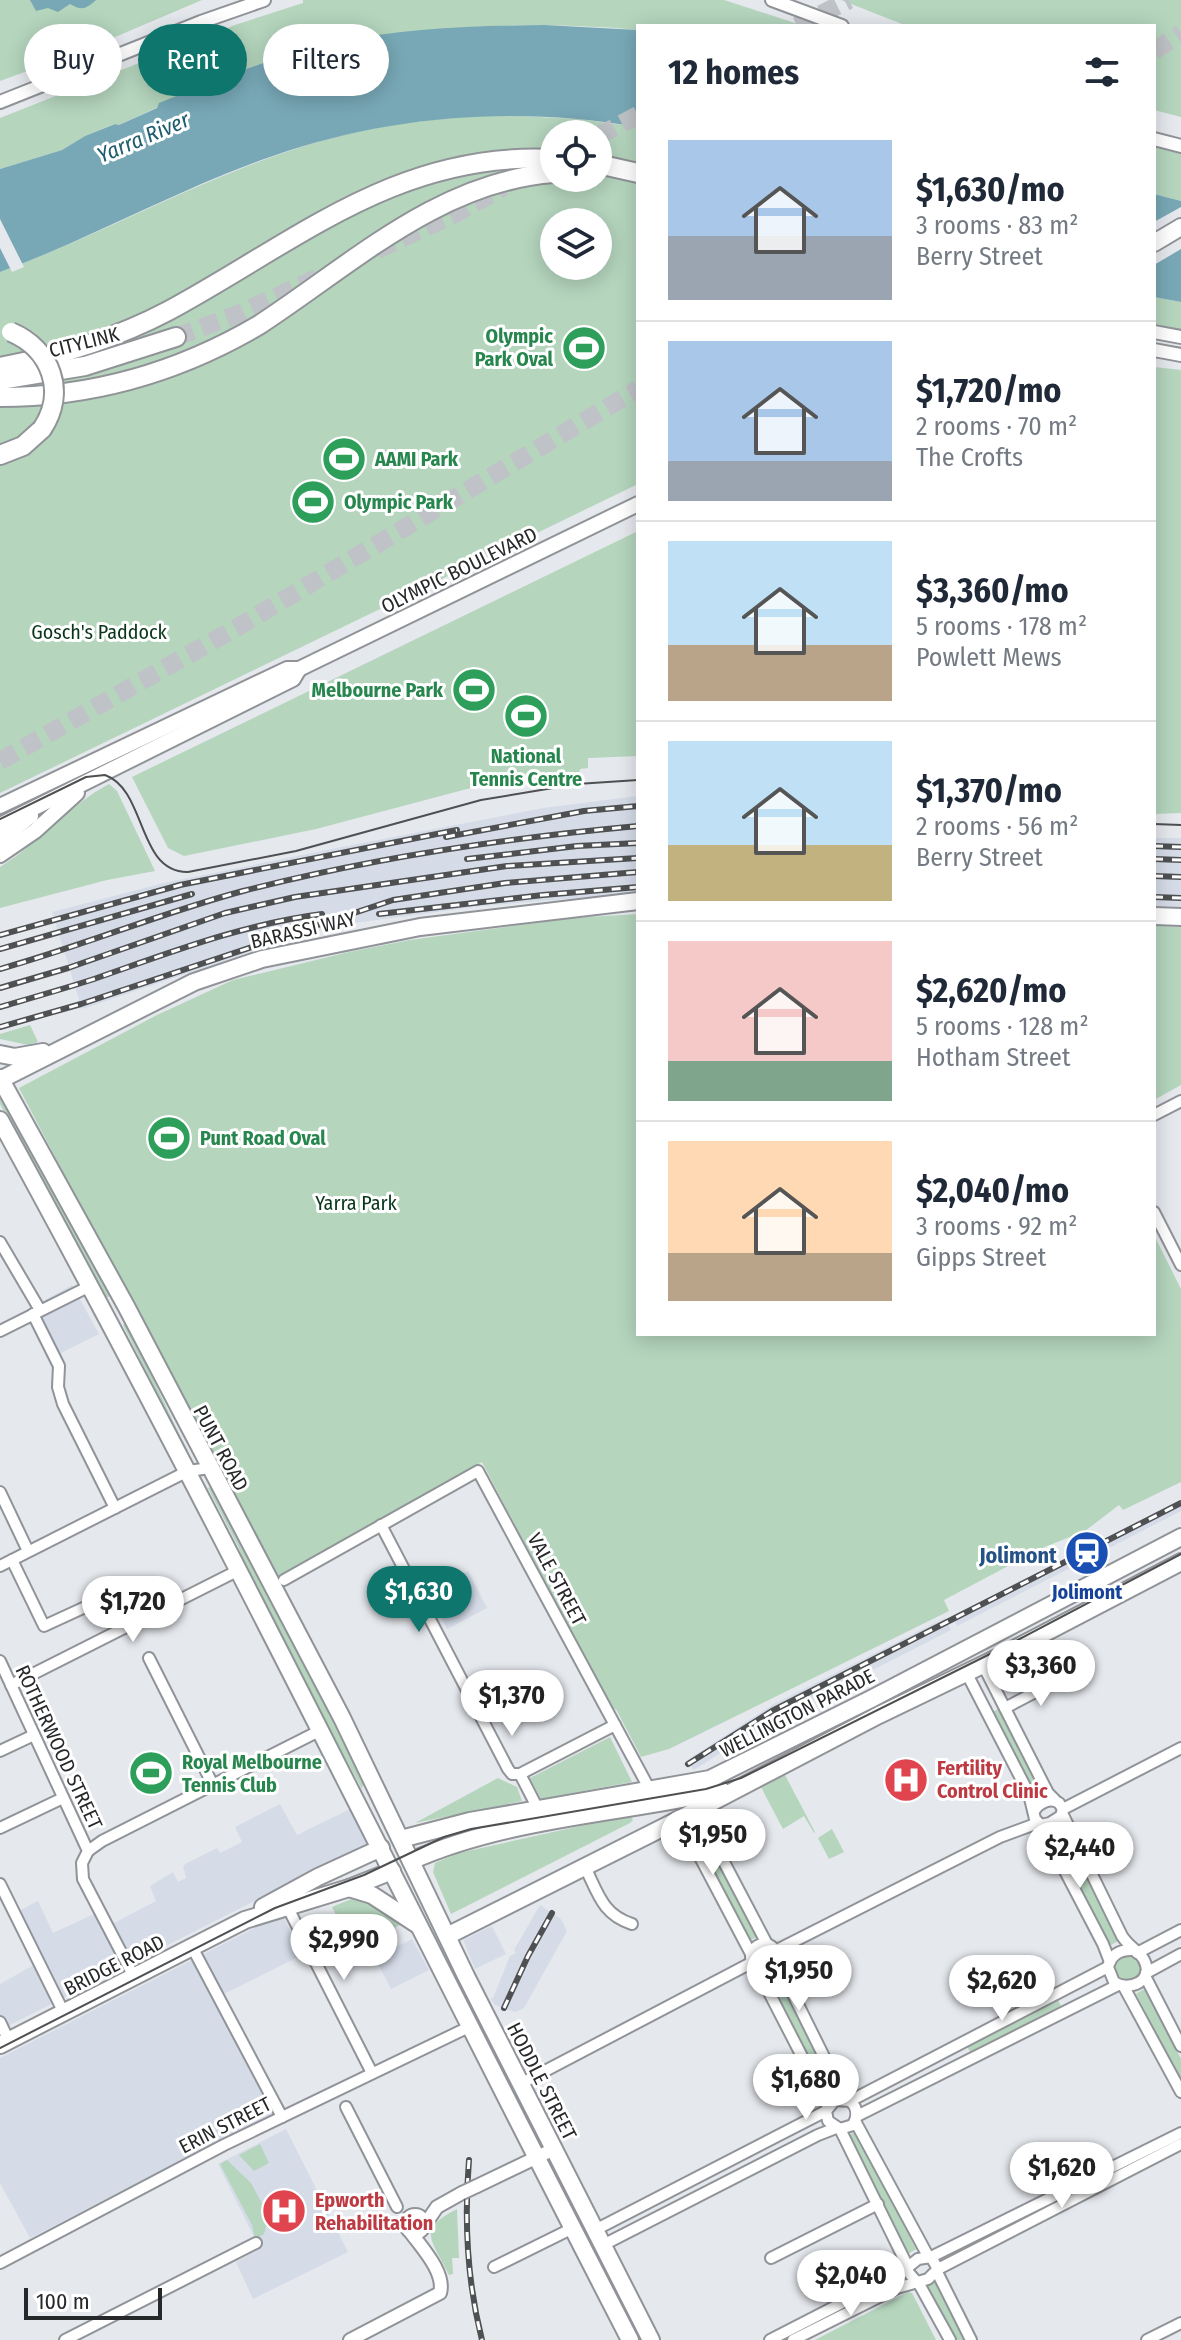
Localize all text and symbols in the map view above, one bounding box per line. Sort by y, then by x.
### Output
chip: Buy [24,24,122,96]
chip: Rent [138,24,247,96]
chip: Filters [263,24,389,96]
icon: filters [1080,50,1124,94]
text: 12 homes [668,52,799,93]
water label: Yarra River [93,105,195,169]
map controls [540,120,612,280]
button: locate [540,120,612,192]
text: $1,630/mo [916,169,1065,210]
icon: home [732,172,828,268]
button: layers [540,208,612,280]
text: 3 rooms · 83 m² [916,210,1078,241]
text: Berry Street [916,241,1043,272]
street label: CITYLINK [46,322,122,362]
place label: Olympic Park Oval [475,324,554,371]
sports icon: Olympic Park Oval [560,324,608,372]
text: $1,720/mo [916,370,1062,411]
icon: home [732,373,828,469]
text: 2 rooms · 70 m² [916,411,1077,442]
sports icon: AAMI Park [320,435,368,483]
text: The Crofts [916,442,1023,473]
place label: AAMI Park [374,447,459,471]
sports icon: Olympic Park [289,478,337,526]
place label: Olympic Park [344,490,454,514]
street label: OLYMPIC BOULEVARD [377,522,541,618]
text: $3,360/mo [916,570,1069,611]
icon: home [732,573,828,669]
text: 5 rooms · 178 m² [916,611,1087,642]
park label: Gosch's Paddock [31,620,167,644]
text: Powlett Mews [916,642,1062,673]
sports icon: Melbourne Park [450,666,498,714]
place label: Melbourne Park [312,678,444,702]
sports icon: National Tennis Centre [502,692,550,740]
place label: National Tennis Centre [470,744,582,791]
text: $1,370/mo [916,770,1062,811]
icon: home [732,773,828,869]
text: 2 rooms · 56 m² [916,811,1078,842]
text: Berry Street [916,842,1043,873]
street label: BARASSI WAY [248,906,358,954]
text: $2,620/mo [916,970,1066,1011]
icon: home [732,973,828,1069]
text: 5 rooms · 128 m² [916,1011,1089,1042]
text: Hotham Street [916,1042,1070,1073]
sports icon: Punt Road Oval [145,1114,193,1162]
place label: Punt Road Oval [200,1126,326,1150]
text: $2,040/mo [916,1170,1069,1211]
icon: home [732,1173,828,1269]
park label: Yarra Park [315,1191,397,1215]
text: 3 rooms · 92 m² [916,1211,1077,1242]
text: Gipps Street [916,1242,1046,1273]
street label: PUNT ROAD [188,1401,254,1495]
street label: VALE STREET [523,1529,592,1630]
station icon: Jolimont [1063,1529,1111,1577]
district label: Jolimont [978,1542,1057,1569]
pin: $1,630 [354,1566,484,1634]
pin: $1,720 [68,1576,198,1644]
text: $1,630 [385,1576,453,1607]
place label: Jolimont [1051,1580,1123,1604]
text: $1,720 [100,1586,166,1617]
pin: $3,360 [976,1640,1106,1708]
text: $3,360 [1005,1650,1077,1681]
street label: ROTHERWOOD STREET [10,1661,108,1834]
street label: WELLINGTON PARADE [716,1664,878,1762]
pin: $1,370 [447,1670,577,1738]
text: $1,370 [479,1680,545,1711]
sports icon: Royal Melbourne Tennis Club [127,1749,175,1797]
place label: Royal Melbourne Tennis Club [182,1750,322,1797]
hospital icon: Fertility Control Clinic [882,1756,930,1804]
place label: Fertility Control Clinic [937,1756,1048,1803]
pin: $1,950 [648,1809,778,1877]
text: $1,950 [679,1819,747,1850]
pin: $2,440 [1015,1822,1145,1890]
text: $2,440 [1045,1832,1115,1863]
pin: $2,990 [279,1914,409,1982]
text: $2,990 [308,1924,380,1955]
street label: BRIDGE ROAD [60,1929,168,2001]
pin: $1,950 [734,1945,864,2013]
text: $1,950 [765,1955,833,1986]
pin: $2,620 [937,1955,1067,2023]
text: $2,620 [967,1965,1037,1996]
street label: HODDLE STREET [502,2018,582,2144]
pin: $1,680 [741,2054,871,2122]
text: $1,680 [771,2064,841,2095]
street label: ERIN STREET [175,2091,276,2158]
pin: $1,620 [997,2142,1127,2210]
text: $1,620 [1028,2152,1096,2183]
hospital icon: Epworth Rehabilitation [260,2187,308,2235]
place label: Epworth Rehabilitation [315,2188,433,2235]
pin: $2,040 [786,2250,916,2318]
text: $2,040 [815,2260,887,2291]
scale bar [24,2284,162,2320]
text: 100 m [36,2288,90,2315]

